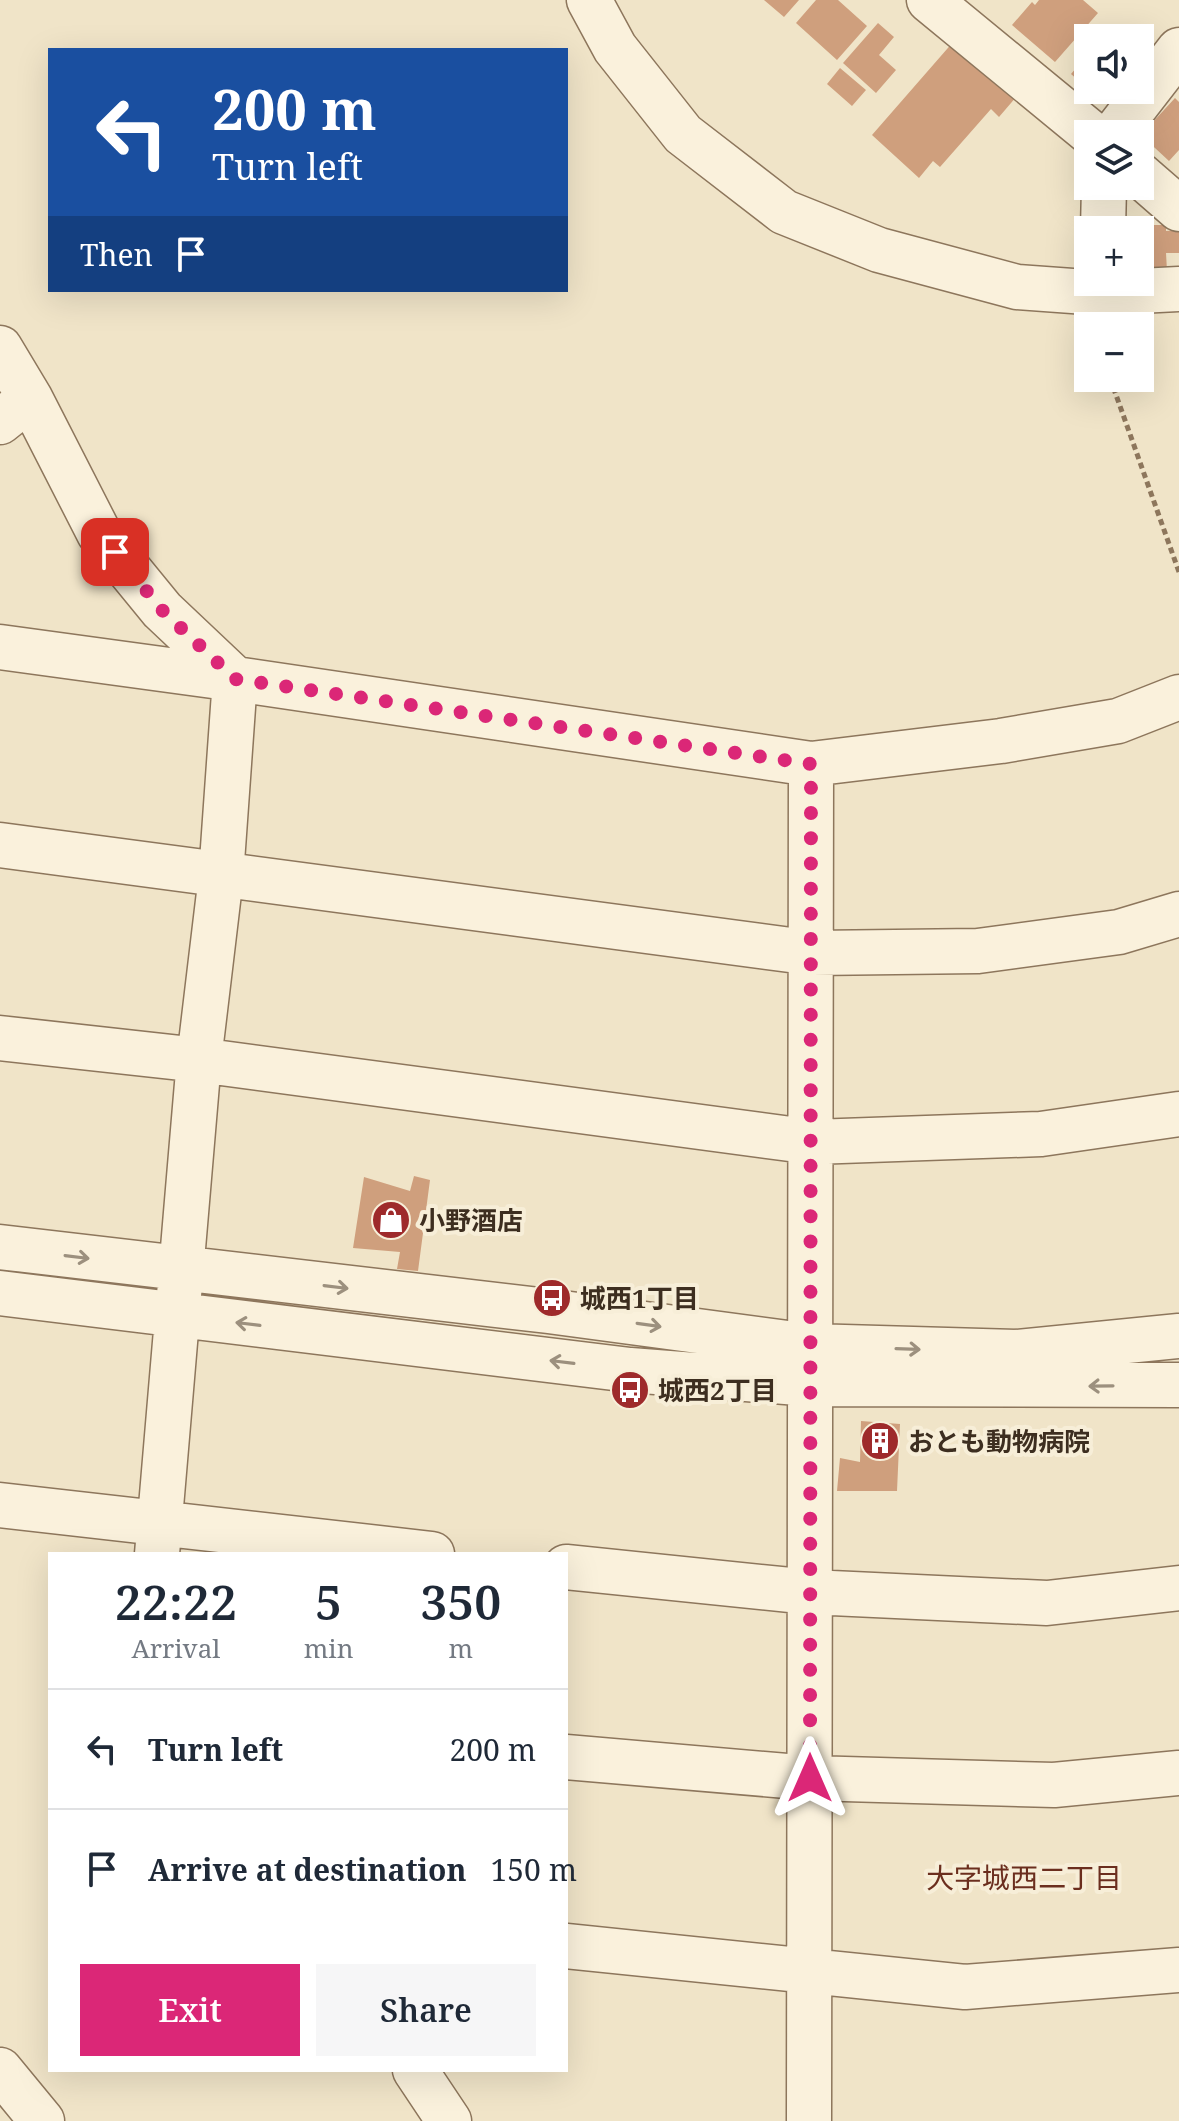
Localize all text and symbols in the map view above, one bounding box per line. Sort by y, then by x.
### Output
map controls [1074,24,1154,392]
button: sound [1074,24,1154,104]
text: 200 m [212,70,377,146]
icon: left [80,80,184,184]
button: layers [1074,120,1154,200]
text: Turn left [212,142,363,191]
button: + [1074,216,1154,296]
icon: arrive [169,232,213,276]
text: Then [80,234,153,275]
button: − [1074,312,1154,392]
pin [81,518,149,586]
icon: arrive [93,530,137,574]
shop icon: 小野酒店 [370,1199,412,1241]
place label: 小野酒店 [419,1202,523,1238]
one-way arrow [64,1249,90,1264]
bus stop icon: 城西1丁目 [531,1277,573,1319]
one-way arrow [322,1279,349,1294]
place label: 城西1丁目 [580,1280,699,1316]
one-way arrow [236,1316,261,1331]
one-way arrow [636,1318,662,1333]
one-way arrow [894,1341,921,1356]
one-way arrow [550,1354,575,1369]
bus stop icon: 城西2丁目 [609,1369,651,1411]
place label: 城西2丁目 [658,1372,777,1408]
one-way arrow [1088,1378,1115,1394]
building icon: おとも動物病院 [859,1420,901,1462]
place label: おとも動物病院 [908,1423,1090,1459]
text: 22:22 [115,1569,237,1634]
text: 5 [315,1569,342,1634]
text: 350 [420,1569,501,1634]
text: Arrival [131,1630,220,1666]
text: min [304,1630,353,1666]
text: m [448,1630,473,1666]
icon: left [80,1727,124,1771]
text: Turn left [148,1729,283,1770]
text: 200 m [450,1729,536,1770]
position arrow [768,1736,852,1820]
icon: arrive [80,1847,124,1891]
text: Arrive at destination [148,1849,467,1890]
text: 150 m [491,1849,577,1890]
district label: 大字城西二丁目 [926,1858,1122,1896]
button: Exit [80,1964,300,2056]
button: Share [316,1964,536,2056]

